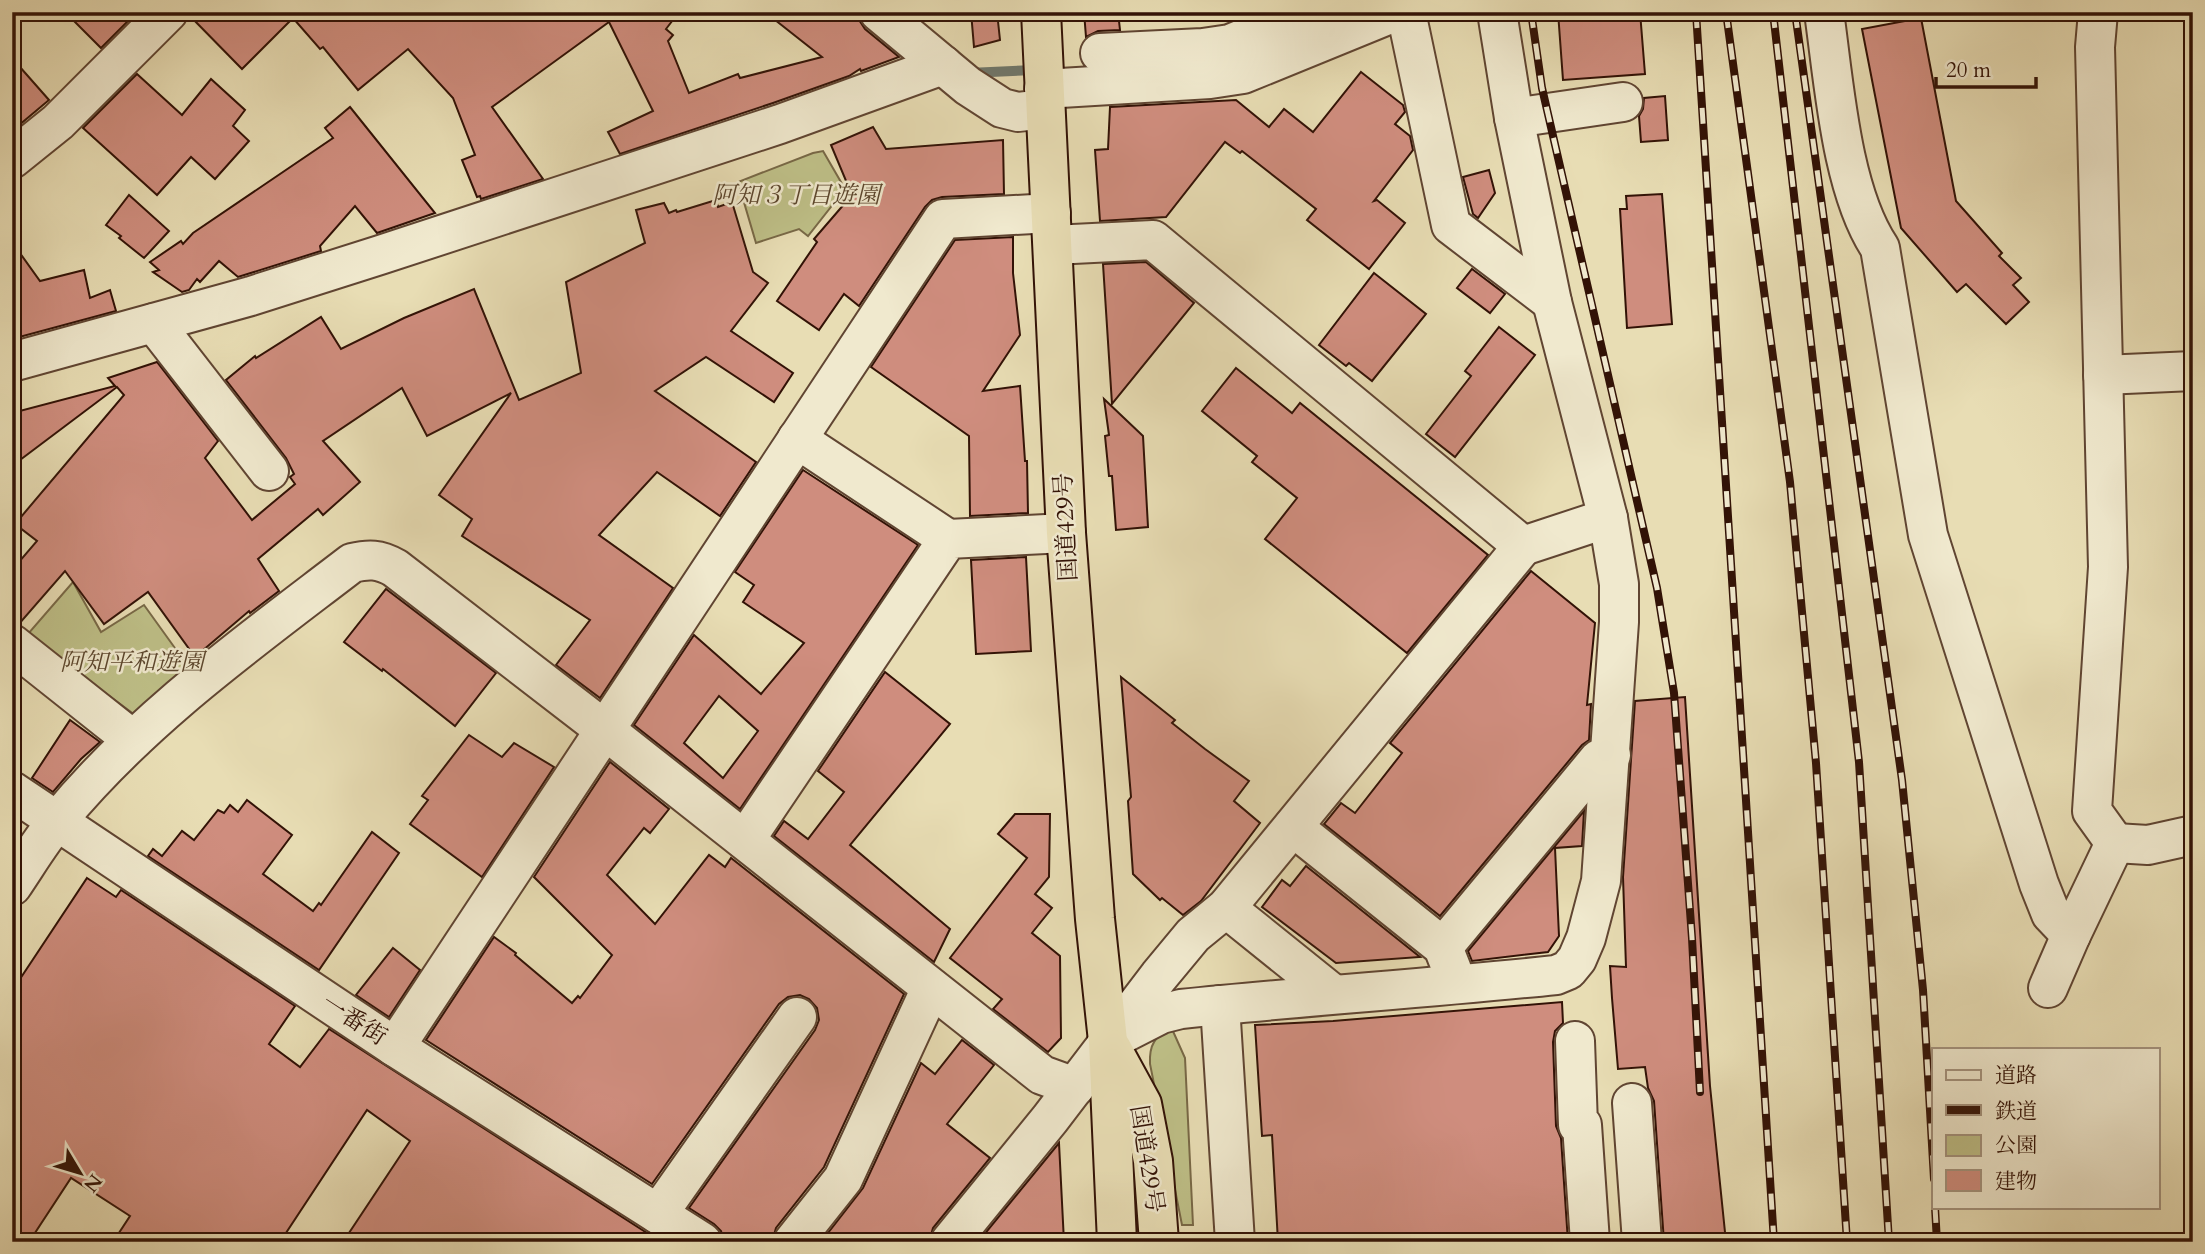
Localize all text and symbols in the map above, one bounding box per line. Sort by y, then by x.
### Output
scale bar [1936,46,2035,90]
text: 20 m [1946,56,1991,85]
park label: 阿知３丁目遊園 [712,179,884,212]
street label: 国道429号 [1047,472,1085,582]
park label: 阿知平和遊園 [60,646,208,679]
street label: 一番街 [315,987,393,1053]
legend [1932,1048,2160,1208]
text: 道路 [1995,1061,2037,1090]
text: 鉄道 [1995,1097,2037,1126]
street label: 国道429号 [1122,1103,1172,1215]
text: 公園 [1995,1131,2037,1160]
north arrow [46,1138,116,1208]
text: 建物 [1995,1167,2037,1196]
text: N [77,1168,108,1198]

